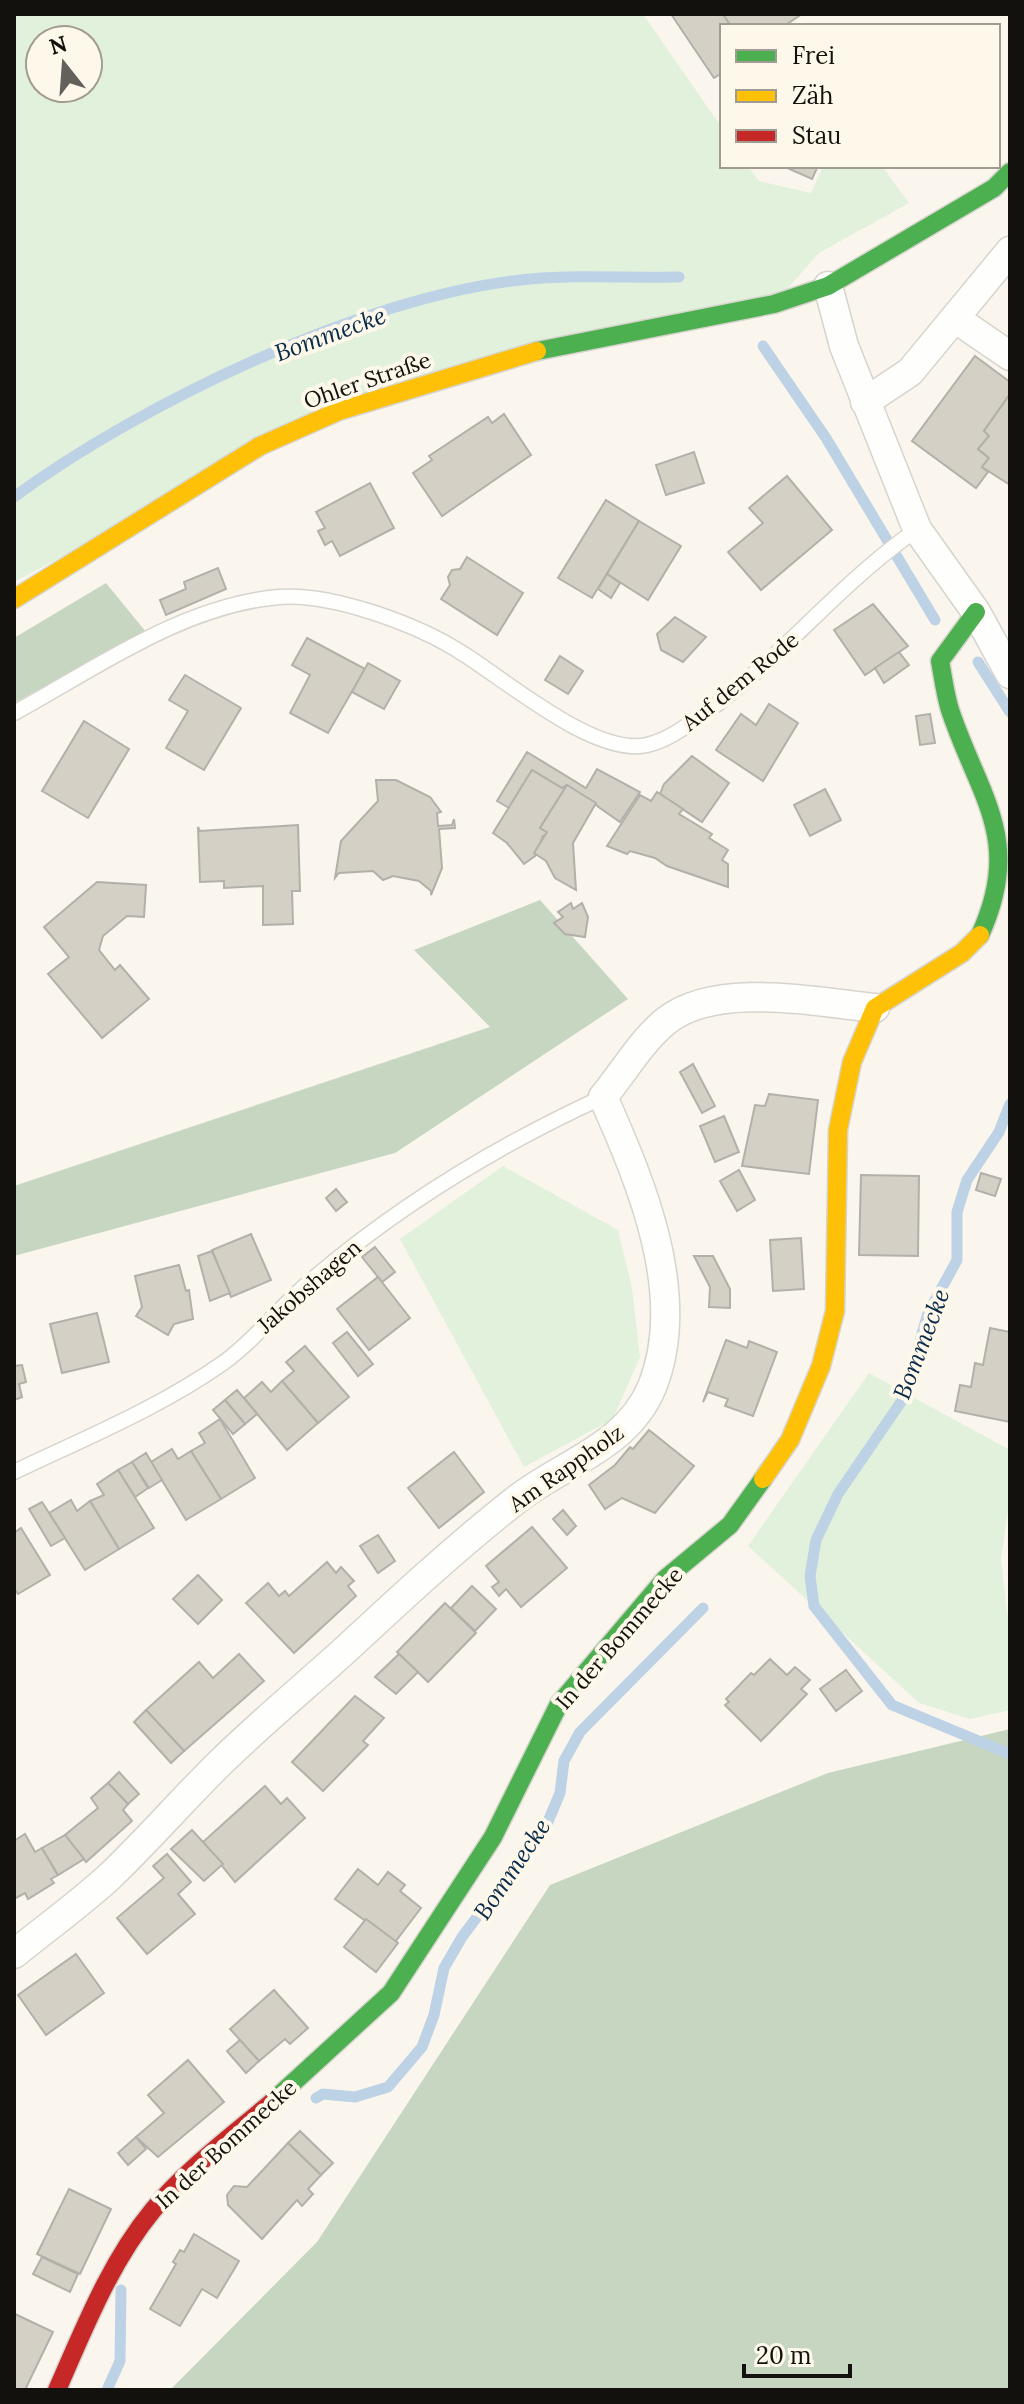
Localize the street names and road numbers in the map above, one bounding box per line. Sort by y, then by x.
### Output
street label: Ohler Straße [300,345,434,415]
street label: Auf dem Rode [675,625,804,737]
street label: Jakobshagen [251,1233,367,1339]
street label: Am Rappholz [502,1418,629,1518]
street label: In der Bommecke [549,1561,689,1715]
street label: In der Bommecke [150,2073,302,2215]

